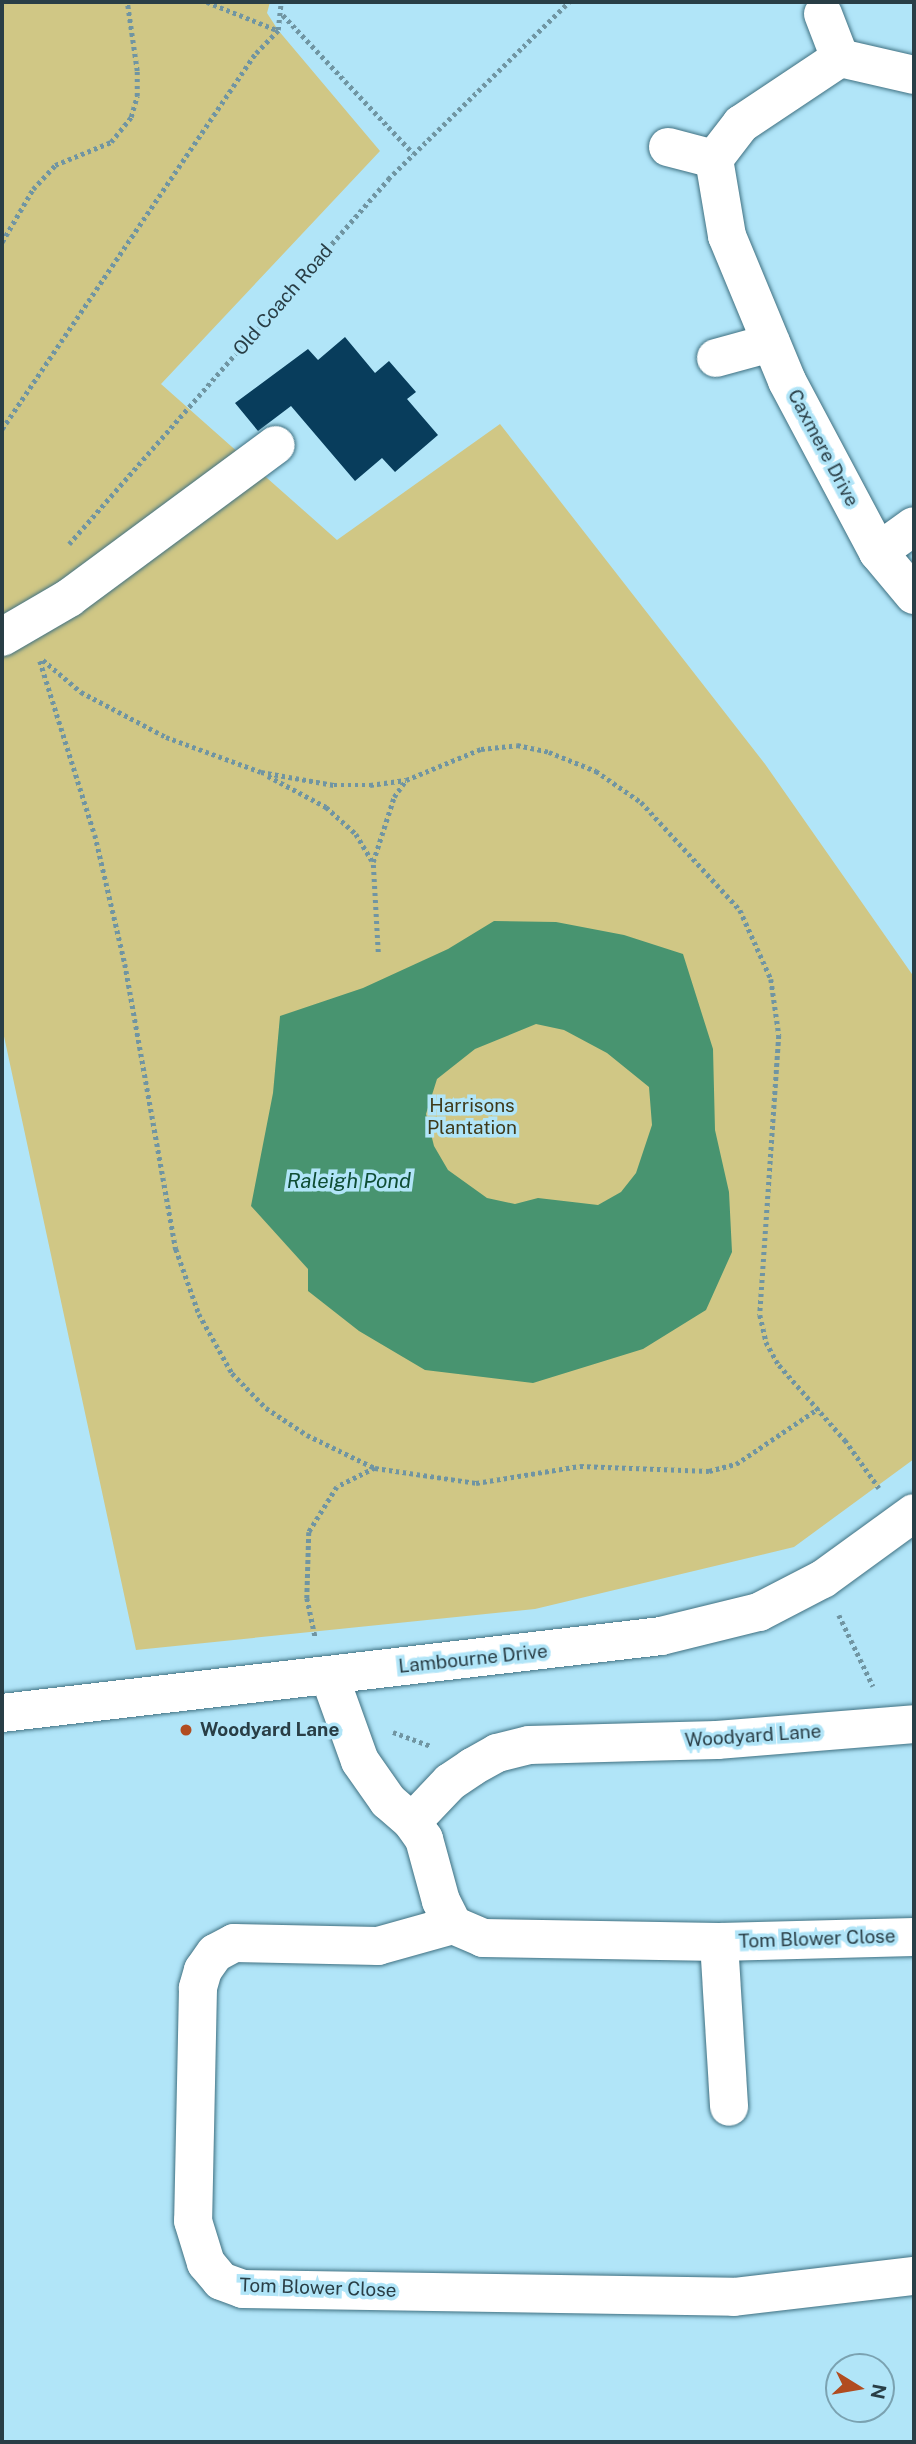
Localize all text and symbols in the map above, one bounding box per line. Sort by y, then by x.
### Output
street label: Old Coach Road [228,240,338,360]
street label: Caxmere Drive [783,386,863,510]
park label: Harrisons Plantation [427,1095,517,1139]
water label: Raleigh Pond [287,1168,411,1194]
street label: Lambourne Drive [397,1640,549,1678]
place label: Woodyard Lane [200,1719,339,1741]
street label: Woodyard Lane [684,1720,822,1752]
marker: Woodyard Lane [178,1722,194,1738]
street label: Tom Blower Close [738,1925,896,1953]
street label: Tom Blower Close [239,2274,397,2302]
north arrow [825,2353,895,2423]
text: N [866,2382,891,2401]

